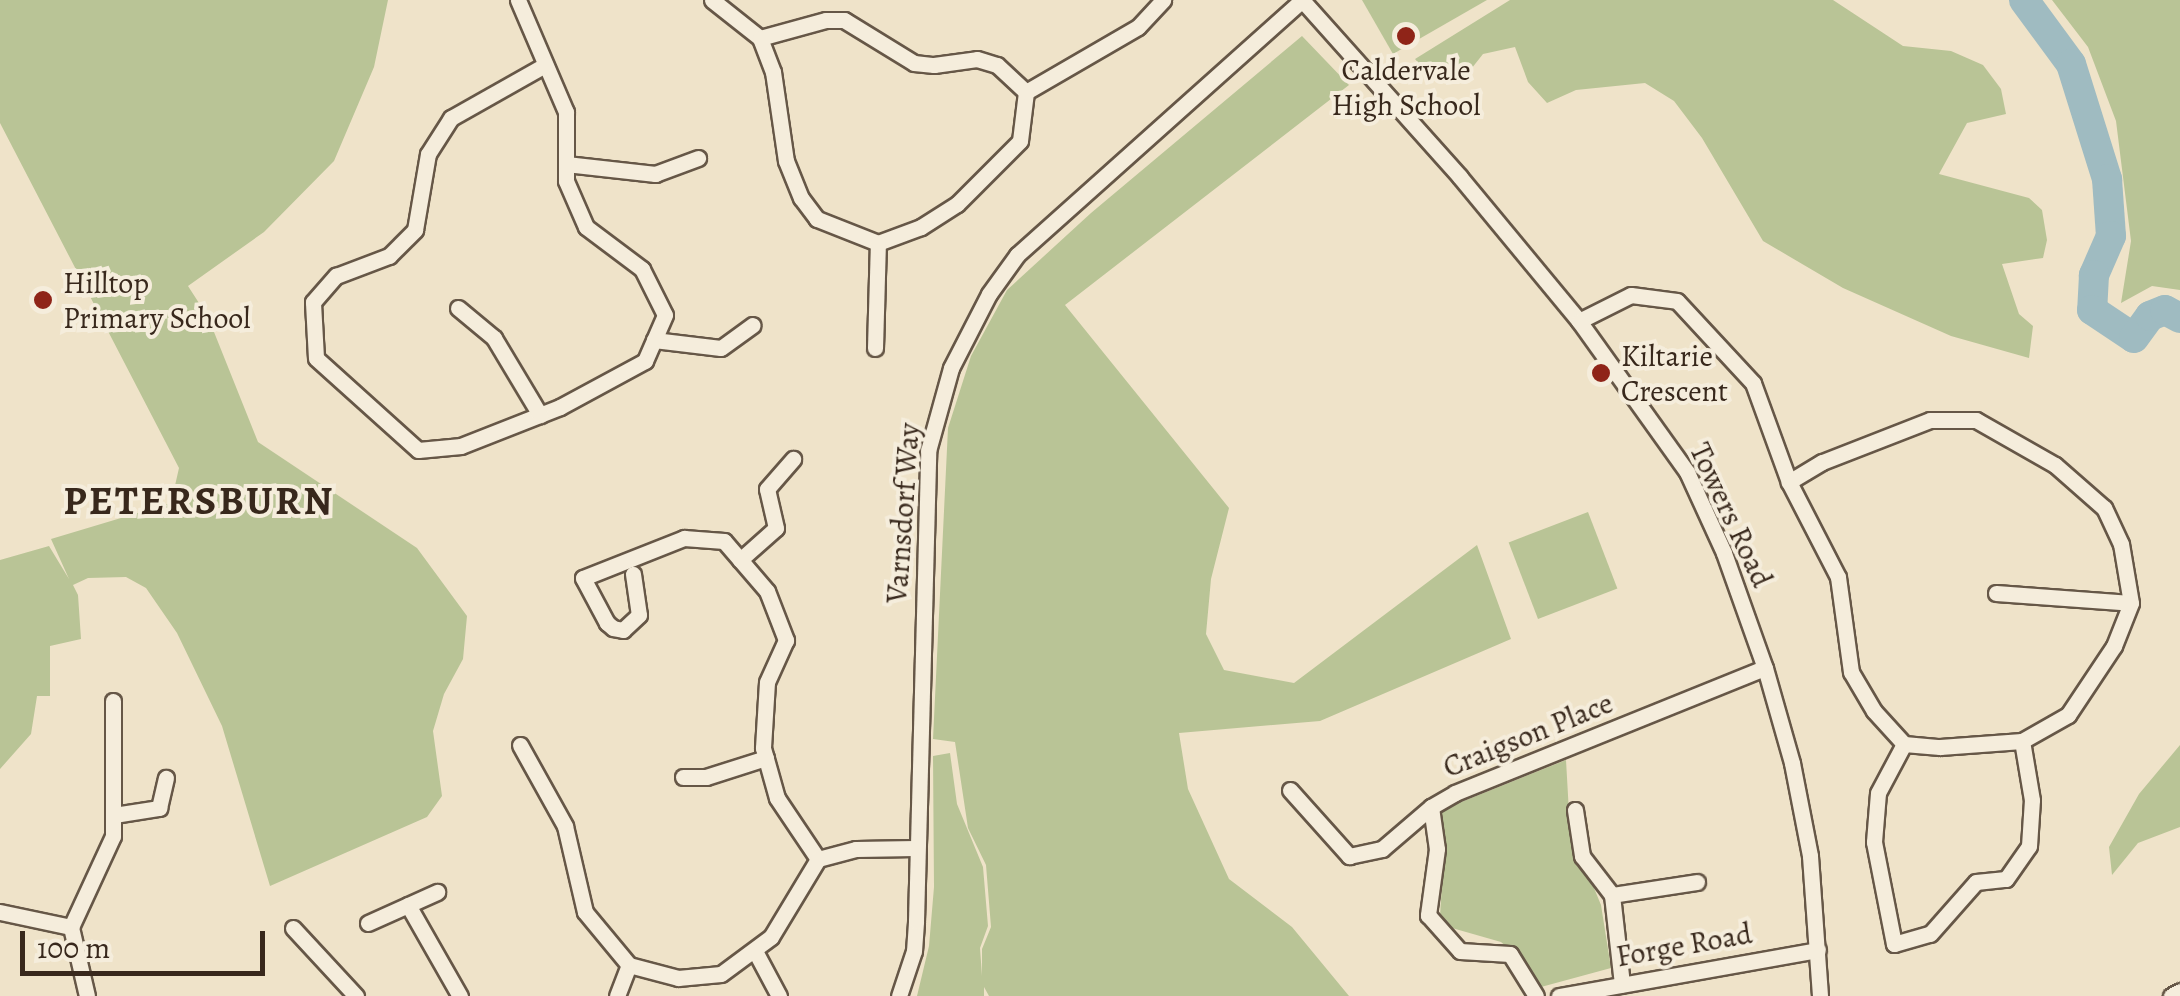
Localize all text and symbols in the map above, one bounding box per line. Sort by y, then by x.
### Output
marker: Caldervale High School [1395,25,1417,47]
place label: Caldervale High School [1331,52,1481,122]
place label: Hilltop Primary School [63,265,251,336]
marker: Hilltop Primary School [32,289,54,311]
place label: Kiltarie Crescent [1621,338,1728,408]
marker: Kiltarie Crescent [1590,362,1612,384]
street label: Varnsdorf Way [879,422,927,604]
street label: Towers Road [1682,437,1780,593]
district label: PETERSBURN [63,477,335,525]
street label: Craigson Place [1438,685,1618,785]
scale bar [25,911,270,973]
street label: Forge Road [1613,915,1755,975]
text: 100 m [37,928,110,968]

